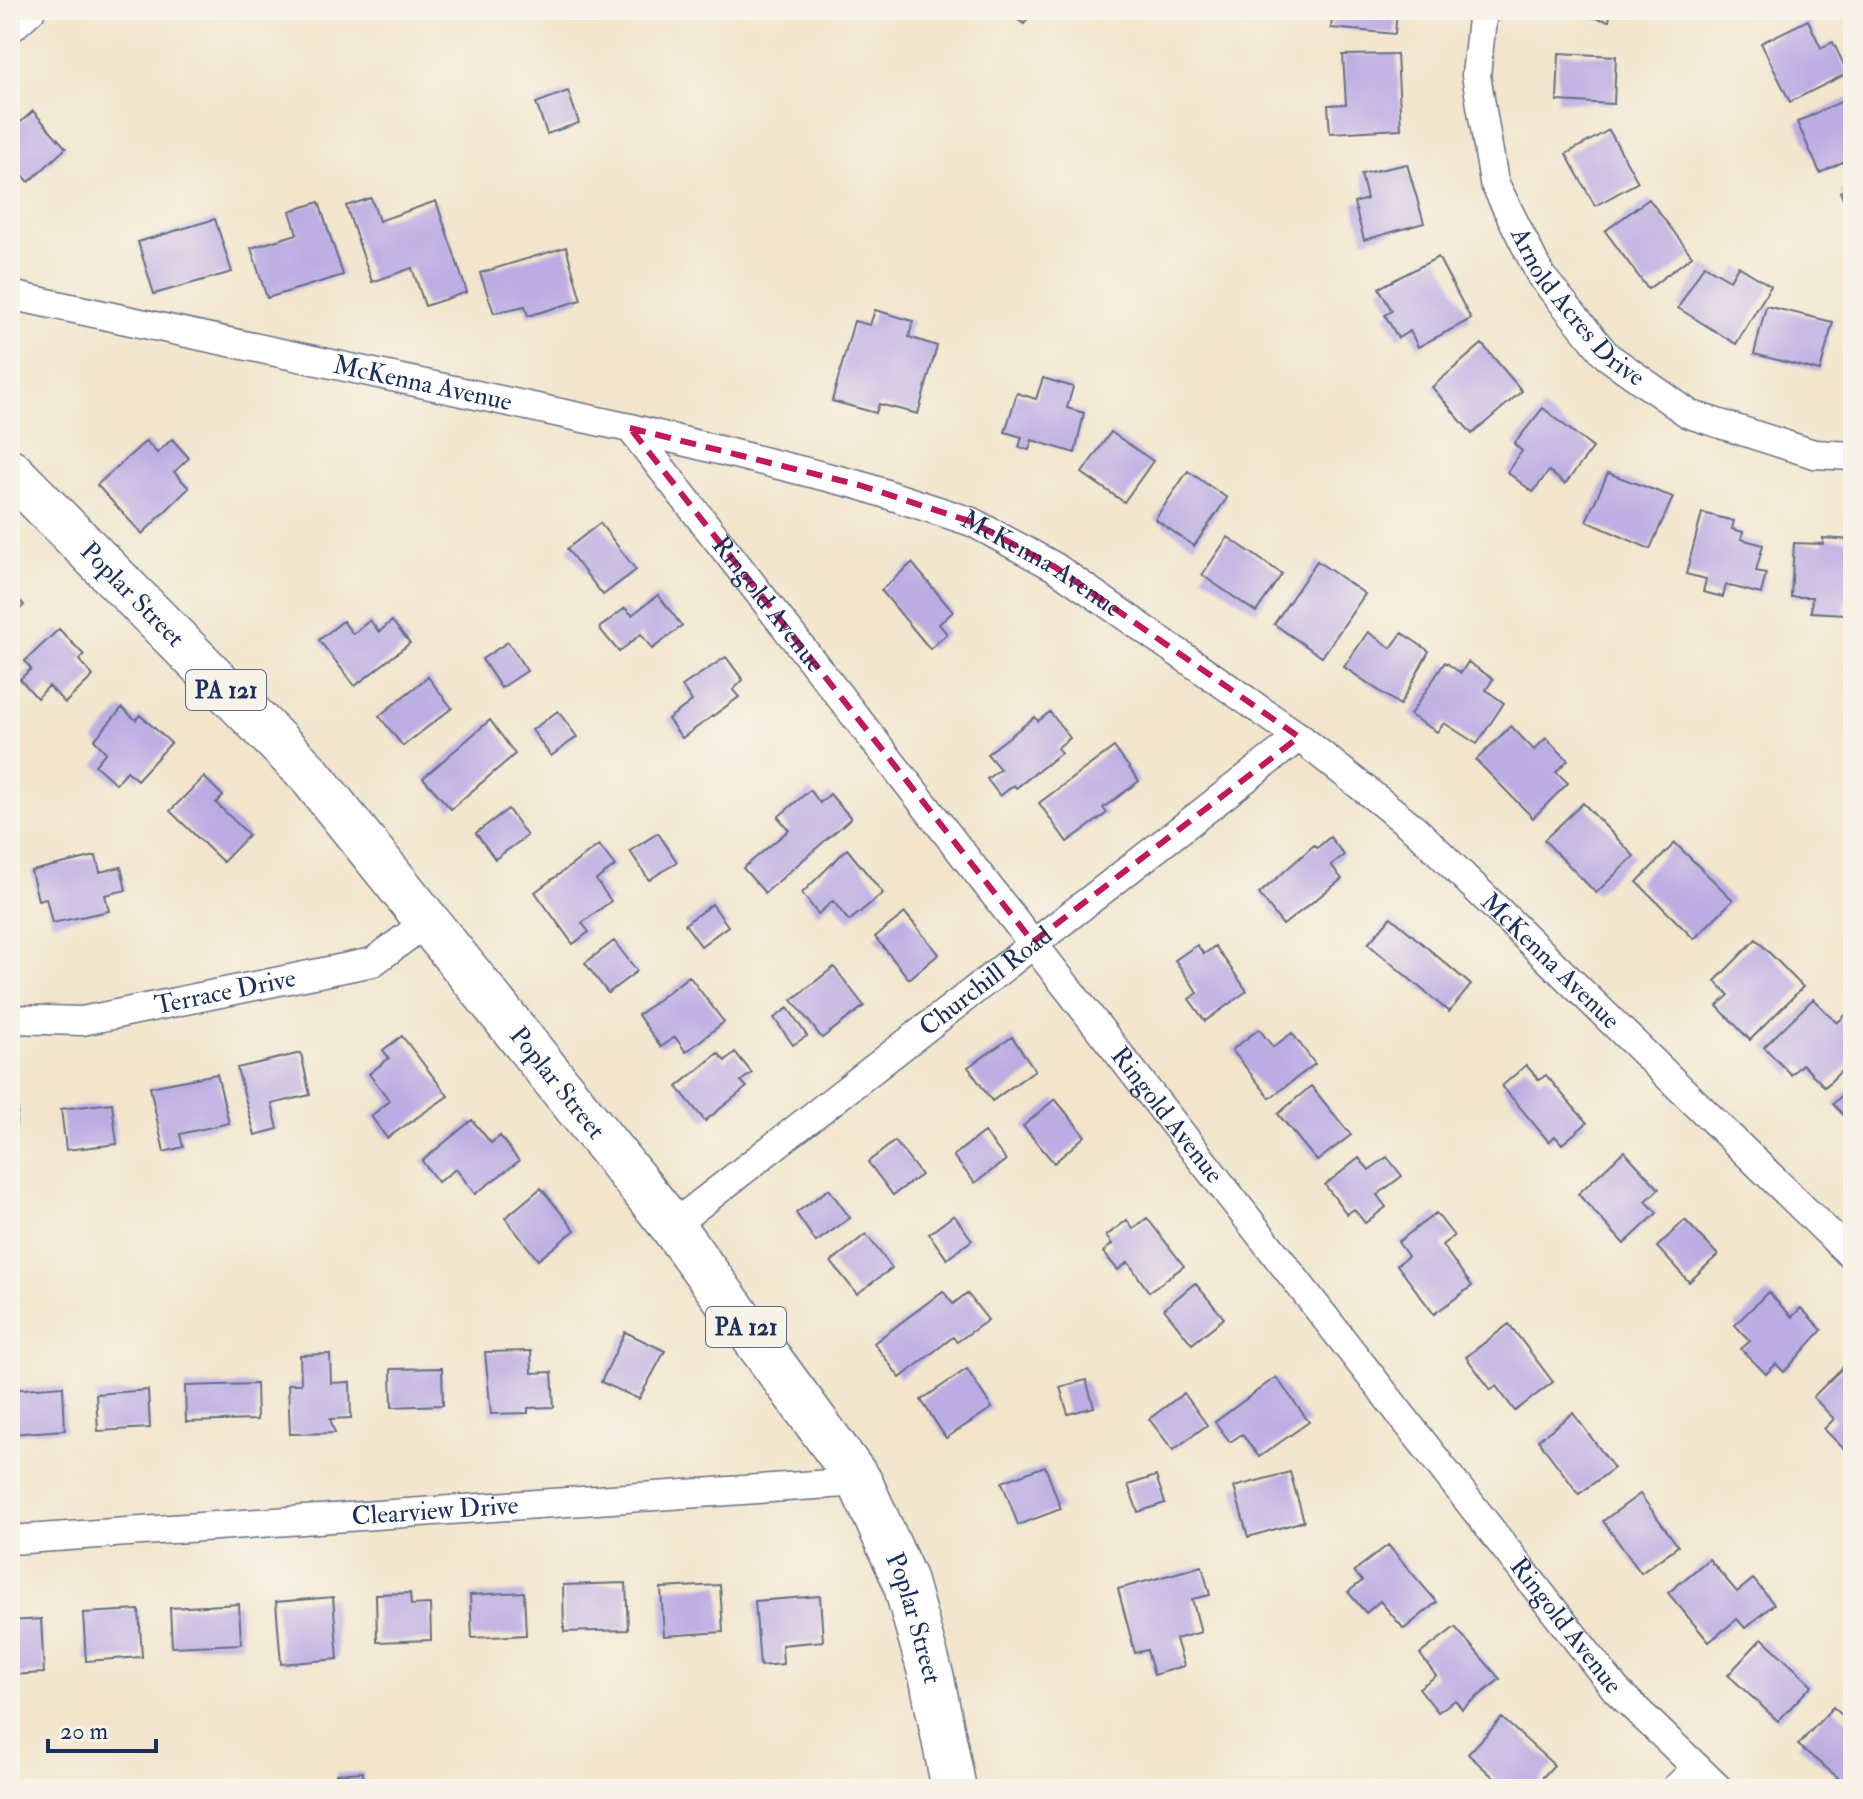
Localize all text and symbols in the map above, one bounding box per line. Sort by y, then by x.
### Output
street label: Arnold Acres Drive [1503,221,1651,394]
street label: McKenna Avenue [330,349,515,418]
street label: McKenna Avenue [956,503,1128,625]
street label: Ringold Avenue [705,530,831,679]
street label: Poplar Street [73,535,191,654]
road number: PA 121 [186,670,266,710]
street label: McKenna Avenue [1474,886,1627,1036]
street label: Churchill Road [913,919,1059,1043]
street label: Terrace Drive [152,962,299,1022]
street label: Poplar Street [502,1020,612,1146]
street label: Ringold Avenue [1104,1041,1230,1190]
road number: PA 121 [706,1307,786,1347]
street label: Clearview Drive [351,1489,520,1533]
street label: Poplar Street [878,1548,949,1686]
street label: Ringold Avenue [1503,1551,1629,1700]
scale bar [48,1703,156,1753]
text: 20 m [60,1716,109,1747]

